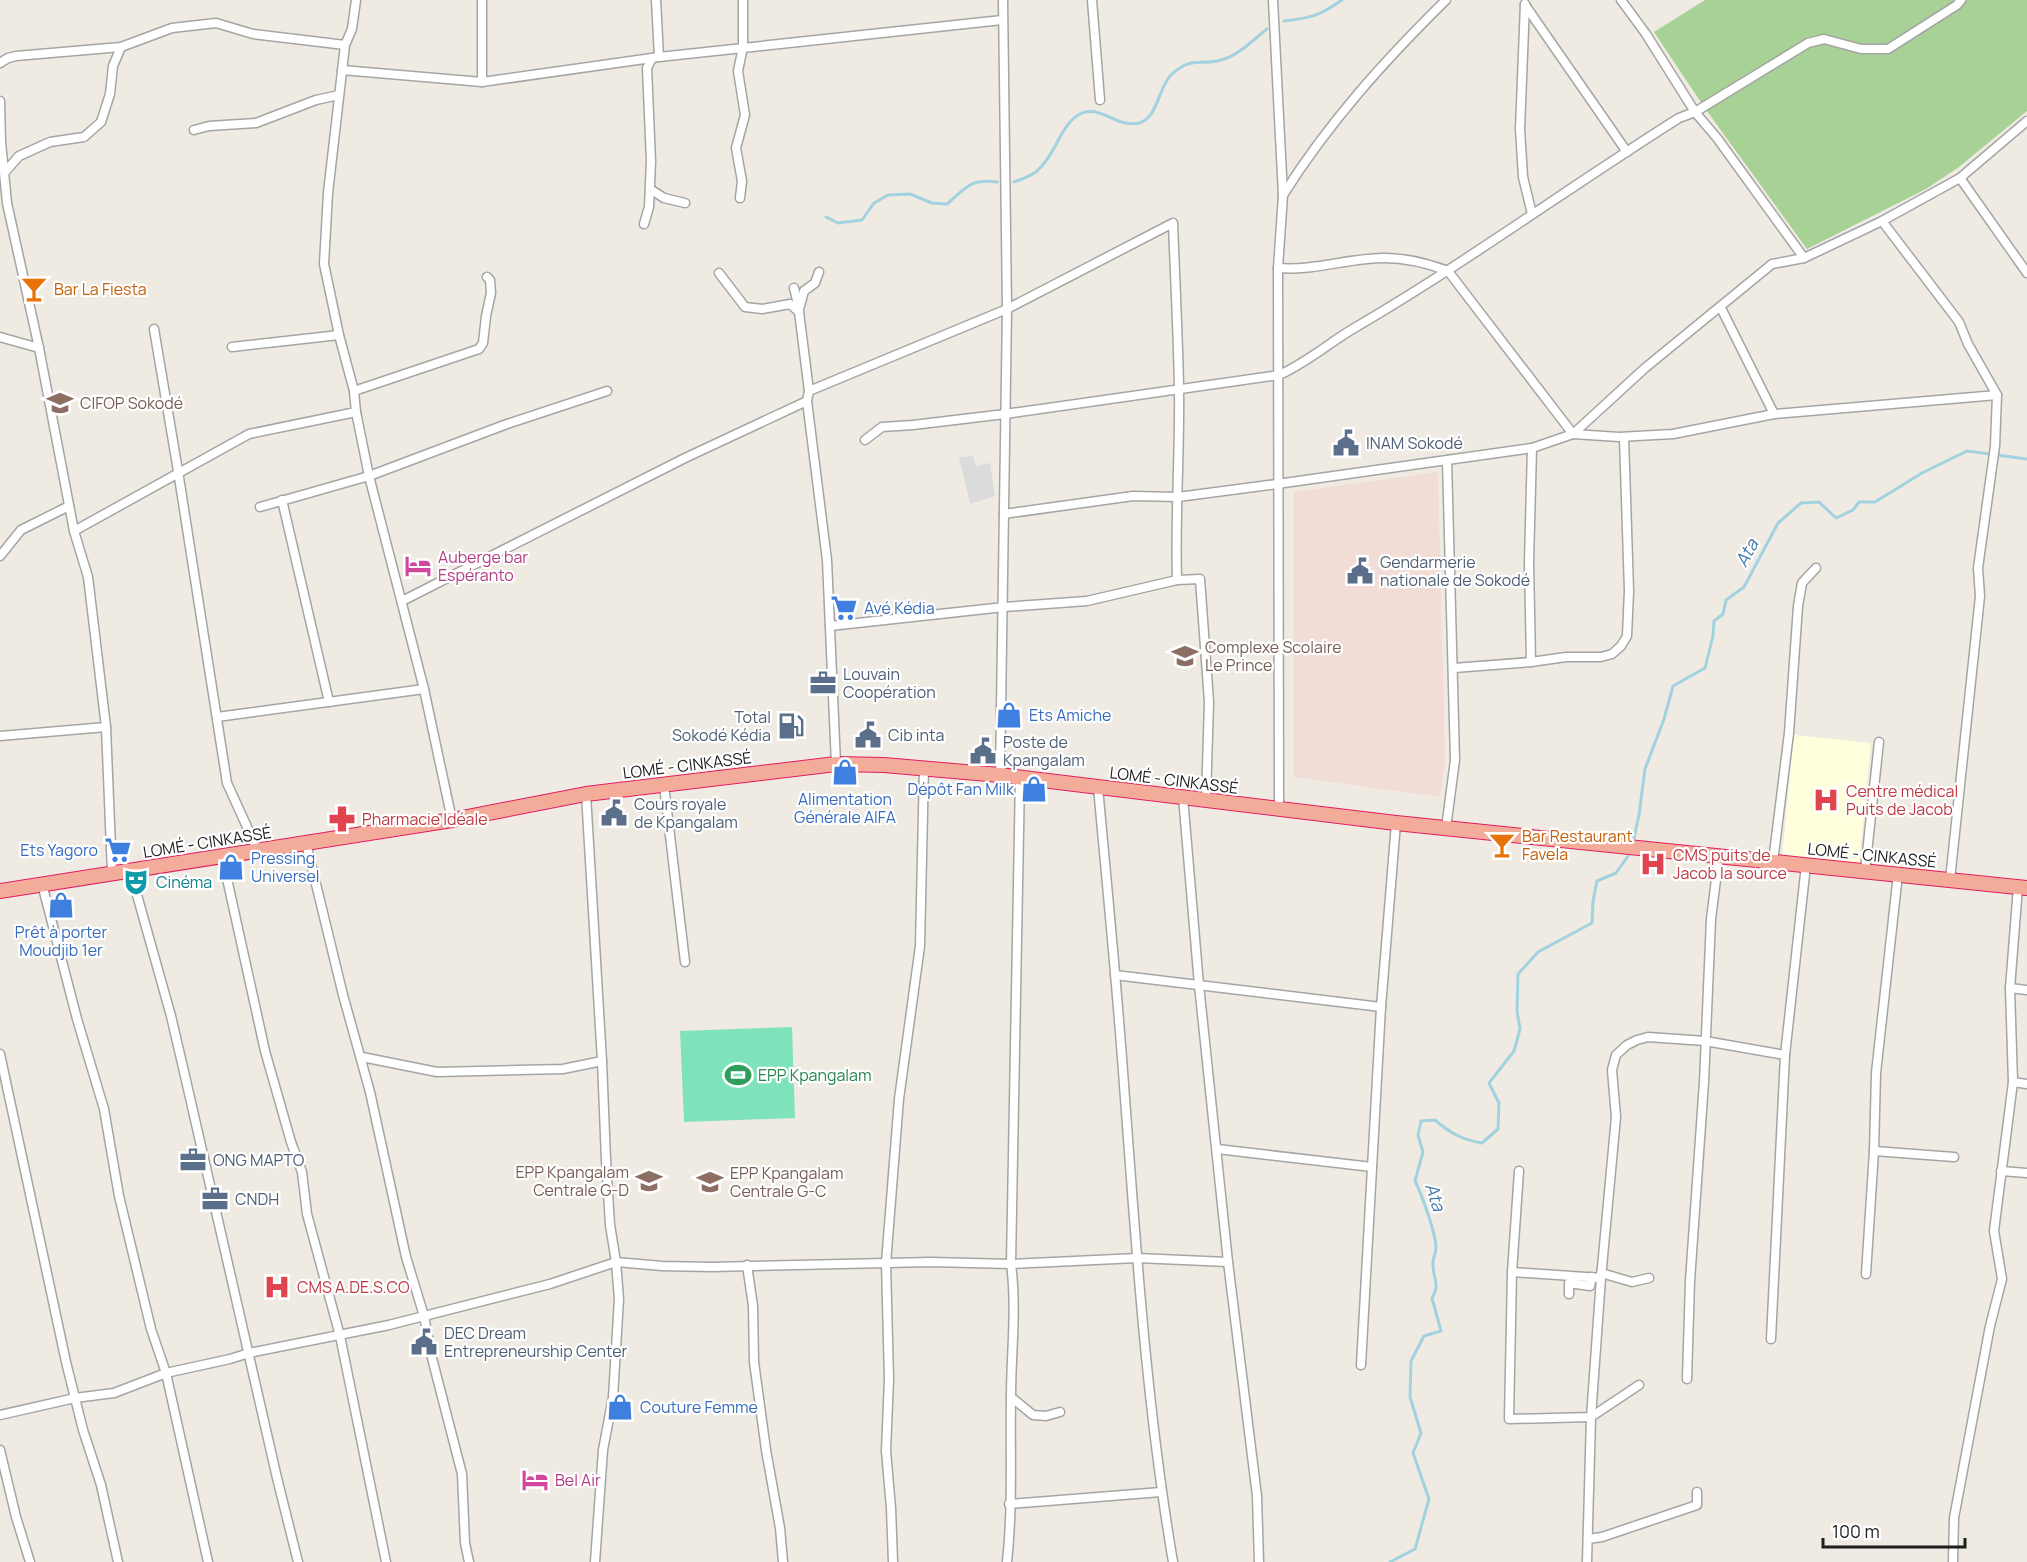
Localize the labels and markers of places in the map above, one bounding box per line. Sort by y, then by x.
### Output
bar icon: Bar La Fiesta [19,274,49,304]
place label: Bar La Fiesta [54,278,147,300]
school or university icon: CIFOP Sokodé [45,388,75,418]
place label: CIFOP Sokodé [80,392,183,414]
public building icon: INAM Sokodé [1331,428,1361,458]
place label: INAM Sokodé [1366,432,1463,454]
place label: Auberge bar Espéranto [438,546,528,586]
hotel icon: Auberge bar Espéranto [403,551,433,581]
place label: Gendarmerie nationale de Sokodé [1380,551,1530,591]
public building icon: Gendarmerie nationale de Sokodé [1345,556,1375,586]
supermarket icon: Avé Kédia [829,593,859,623]
place label: Avé Kédia [864,597,935,619]
place label: Complexe Scolaire Le Prince [1205,636,1342,676]
school or university icon: Complexe Scolaire Le Prince [1170,641,1200,671]
place label: Louvain Coopération [843,663,936,703]
office icon: Louvain Coopération [808,668,838,698]
shop icon: Ets Amiche [994,700,1024,730]
place label: Ets Amiche [1029,704,1111,726]
place label: Total Sokodé Kédia [672,706,771,746]
fuel station icon: Total Sokodé Kédia [776,711,806,741]
public building icon: Cib inta [853,720,883,750]
place label: Cib inta [888,724,944,746]
place label: Poste de Kpangalam [1003,731,1085,771]
public building icon: Poste de Kpangalam [968,736,998,766]
shop icon: Alimentation Générale AIFA [830,757,860,787]
shop icon: Dépôt Fan Milk [1019,774,1049,804]
place label: Dépôt Fan Milk [907,778,1015,800]
place label: Centre médical Puits de Jacob [1846,780,1958,820]
hospital icon: Centre médical Puits de Jacob [1811,785,1841,815]
place label: Alimentation Générale AIFA [794,788,896,828]
place label: Cours royale de Kpangalam [634,793,738,833]
public building icon: Cours royale de Kpangalam [599,798,629,828]
pharmacy icon: Pharmacie Idéale [327,804,357,834]
place label: Pharmacie Idéale [362,808,488,830]
place label: Bar Restaurant Favela [1522,825,1633,865]
bar icon: Bar Restaurant Favela [1487,830,1517,860]
supermarket icon: Ets Yagoro [103,835,133,865]
place label: Ets Yagoro [20,839,98,861]
place label: CMS puits de Jacob la source [1673,844,1787,884]
place label: Pressing Universel [251,847,320,887]
hospital icon: CMS puits de Jacob la source [1638,849,1668,879]
shop icon: Pressing Universel [216,852,246,882]
theatre icon: Cinéma [121,867,151,897]
place label: Cinéma [156,871,212,893]
shop icon: Prêt à porter Moudjib 1er [46,890,76,920]
place label: Prêt à porter Moudjib 1er [15,921,107,961]
sports icon: EPP Kpangalam [723,1060,753,1090]
place label: EPP Kpangalam [758,1064,872,1086]
office icon: ONG MAPTO [178,1145,208,1175]
place label: ONG MAPTO [213,1149,305,1171]
place label: EPP Kpangalam Centrale G-D [515,1161,629,1201]
place label: EPP Kpangalam Centrale G-C [730,1162,844,1202]
school or university icon: EPP Kpangalam Centrale G-D [634,1166,664,1196]
school or university icon: EPP Kpangalam Centrale G-C [695,1167,725,1197]
office icon: CNDH [200,1184,230,1214]
place label: CNDH [235,1188,279,1210]
hospital icon: CMS A.DE.S.CO [262,1272,292,1302]
place label: CMS A.DE.S.CO [297,1276,410,1298]
place label: DEC Dream Entrepreneurship Center [444,1322,628,1362]
public building icon: DEC Dream Entrepreneurship Center [409,1327,439,1357]
shop icon: Couture Femme [605,1392,635,1422]
place label: Couture Femme [640,1396,758,1418]
hotel icon: Bel Air [520,1465,550,1495]
place label: Bel Air [555,1469,601,1491]

